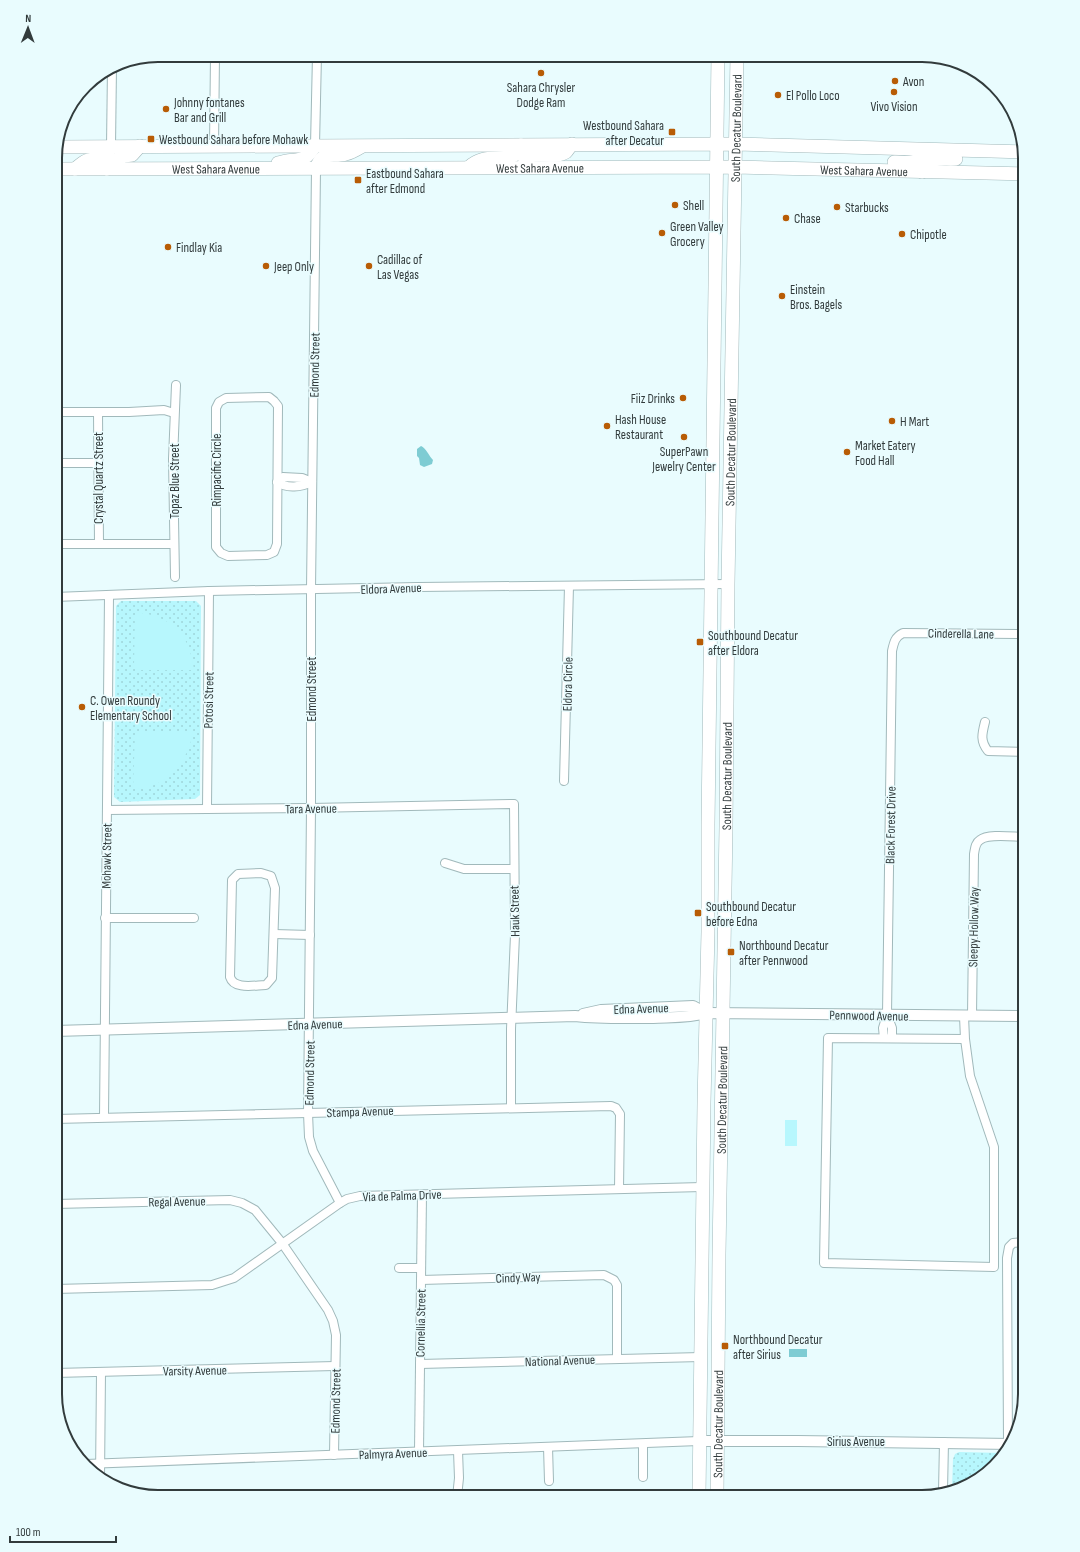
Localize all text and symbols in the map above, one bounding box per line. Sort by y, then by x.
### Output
north arrow [8,8,48,48]
text: N [25,12,31,25]
marker: Sahara Chrysler Dodge Ram [536,68,546,78]
street label: South Decatur Boulevard [728,74,746,182]
place label: Avon [902,74,924,90]
marker: Avon [890,76,900,86]
place label: Sahara Chrysler Dodge Ram [507,80,576,111]
marker: Vivo Vision [889,87,899,97]
place label: El Pollo Loco [786,88,840,104]
marker: El Pollo Loco [773,90,783,100]
place label: Johnny fontanes Bar and Grill [173,95,245,126]
place label: Vivo Vision [871,99,917,115]
marker: Johnny fontanes Bar and Grill [161,104,171,114]
place label: Westbound Sahara after Decatur [583,118,664,149]
marker: Westbound Sahara after Decatur [667,127,677,137]
place label: Westbound Sahara before Mohawk [159,132,308,148]
marker: Westbound Sahara before Mohawk [146,134,156,144]
street label: West Sahara Avenue [496,160,584,177]
street label: West Sahara Avenue [172,161,260,178]
street label: West Sahara Avenue [820,162,908,180]
place label: Eastbound Sahara after Edmond [366,166,444,197]
marker: Eastbound Sahara after Edmond [353,175,363,185]
place label: Shell [683,198,704,214]
marker: Shell [670,200,680,210]
place label: Starbucks [845,200,889,216]
marker: Starbucks [832,202,842,212]
place label: Chase [794,211,821,227]
marker: Chase [781,213,791,223]
place label: Green Valley Grocery [670,219,724,250]
place label: Chipotle [910,227,947,243]
marker: Green Valley Grocery [657,228,667,238]
marker: Chipotle [897,229,907,239]
place label: Findlay Kia [176,240,222,256]
marker: Findlay Kia [163,242,173,252]
place label: Cadillac of Las Vegas [377,252,422,283]
place label: Jeep Only [273,259,314,275]
marker: Jeep Only [261,261,271,271]
marker: Cadillac of Las Vegas [364,261,374,271]
place label: Einstein Bros. Bagels [790,282,843,313]
marker: Einstein Bros. Bagels [777,291,787,301]
street label: Edmond Street [306,332,324,398]
place label: Fiiz Drinks [631,391,675,407]
marker: Fiiz Drinks [678,393,688,403]
street label: South Decatur Boulevard [722,398,740,506]
place label: Hash House Restaurant [615,412,666,443]
place label: H Mart [900,414,929,430]
marker: H Mart [887,416,897,426]
marker: Hash House Restaurant [602,421,612,431]
street label: Crystal Quartz Street [91,432,107,524]
marker: SuperPawn Jewelry Center [679,432,689,442]
street label: Rimpacific Circle [209,434,225,506]
place label: Market Eatery Food Hall [855,438,916,469]
street label: Topaz Blue Street [167,443,183,519]
place label: SuperPawn Jewelry Center [651,444,716,475]
marker: Market Eatery Food Hall [842,447,852,457]
street label: Eldora Avenue [360,580,422,598]
street label: Cinderella Lane [928,625,994,643]
place label: Southbound Decatur after Eldora [708,628,798,659]
marker: Southbound Decatur after Eldora [695,637,705,647]
street label: Edmond Street [304,657,320,721]
street label: Eldora Circle [560,657,576,711]
street label: Potosi Street [201,671,217,729]
place label: C. Owen Roundy Elementary School [90,693,172,724]
marker: C. Owen Roundy Elementary School [77,702,87,712]
street label: South Decatur Boulevard [719,722,736,830]
street label: Black Forest Drive [882,786,900,864]
street label: Tara Avenue [285,801,337,817]
street label: Mohawk Street [98,823,116,889]
street label: Hauk Street [507,885,523,937]
street label: Sleepy Hollow Way [965,887,983,967]
place label: Southbound Decatur before Edna [706,899,796,930]
marker: Southbound Decatur before Edna [693,908,703,918]
place label: Northbound Decatur after Pennwood [739,938,829,969]
marker: Northbound Decatur after Pennwood [726,947,736,957]
street label: Edna Avenue [613,1000,669,1018]
street label: Pennwood Avenue [829,1007,909,1025]
street label: Edna Avenue [287,1016,343,1034]
street label: Edmond Street [301,1040,319,1106]
street label: South Decatur Boulevard [714,1046,731,1154]
street label: Stampa Avenue [326,1103,394,1121]
street label: Via de Palma Drive [362,1187,442,1205]
street label: Regal Avenue [148,1194,206,1210]
street label: Cindy Way [495,1269,541,1287]
street label: Cornellia Street [412,1289,430,1357]
place label: Northbound Decatur after Sirius [733,1332,823,1363]
marker: Northbound Decatur after Sirius [720,1341,730,1351]
street label: National Avenue [525,1352,595,1370]
street label: Varsity Avenue [163,1362,227,1380]
street label: Edmond Street [327,1368,345,1434]
street label: South Decatur Boulevard [710,1370,727,1478]
street label: Sirius Avenue [827,1434,885,1450]
street label: Palmyra Avenue [359,1445,428,1463]
scale bar [10,1518,116,1544]
text: 100 m [16,1525,41,1540]

